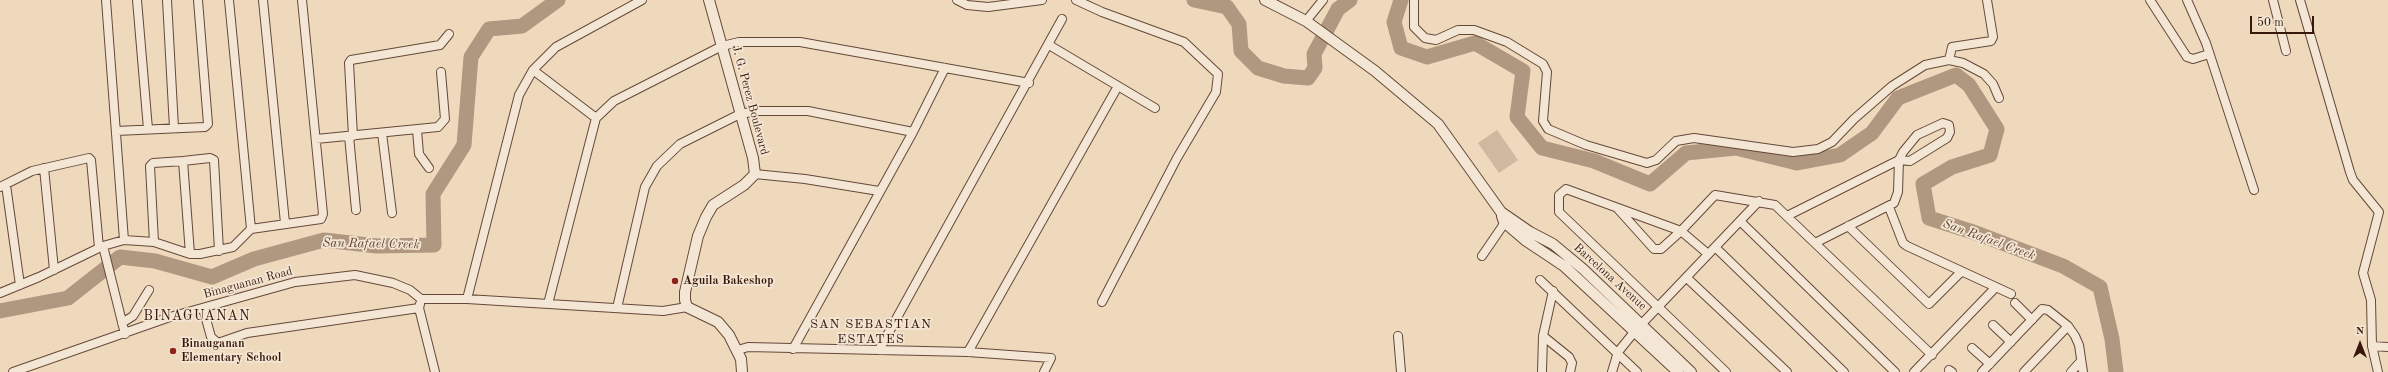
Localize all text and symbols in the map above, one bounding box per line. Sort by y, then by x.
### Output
scale bar [2252,8,2316,34]
text: 50 m [2257,17,2284,29]
street label: J. G. Perez Boulevard [728,43,772,157]
water label: San Rafael Creek [1940,216,2038,264]
water label: San Rafael Creek [322,235,420,253]
street label: Barcelona Avenue [1571,241,1649,313]
street label: Binaguanan Road [202,264,294,302]
place label: Aguila Bakeshop [683,274,773,288]
marker: Aguila Bakeshop [670,276,680,286]
district label: BINAGUANAN [143,308,251,324]
district label: SAN SEBASTIAN ESTATES [810,317,932,348]
north arrow [2340,324,2380,364]
text: N [2356,326,2364,337]
place label: Binauganan Elementary School [181,337,281,365]
marker: Binauganan Elementary School [168,346,178,356]

